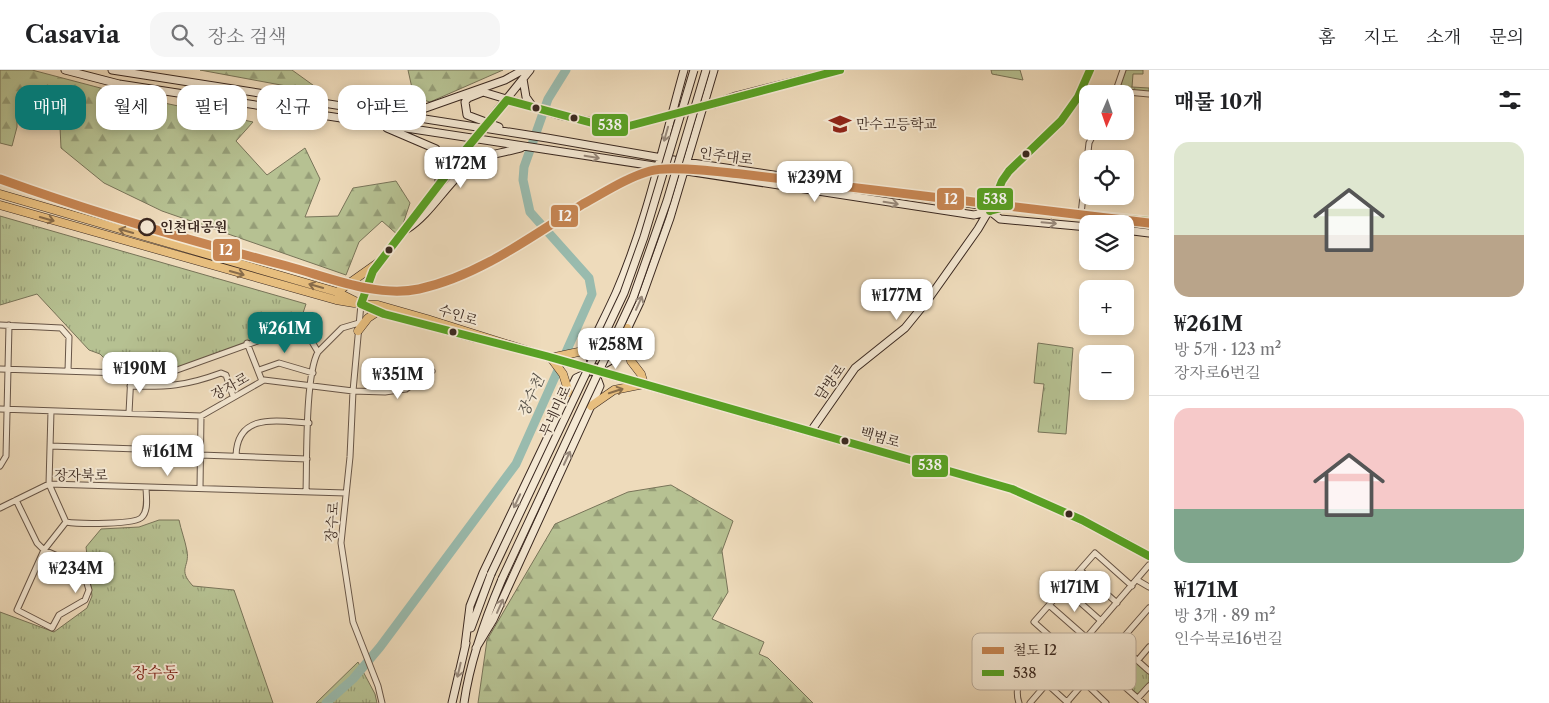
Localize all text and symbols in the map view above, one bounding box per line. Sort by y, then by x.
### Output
search box [150,12,500,57]
text: Casavia [25,20,120,49]
icon: search [168,21,196,49]
text: 장소 검색 [208,25,286,48]
text: 홈 [1318,26,1336,48]
text: 지도 [1364,26,1398,48]
text: 소개 [1426,26,1461,48]
text: 문의 [1489,26,1524,48]
chip: 매매 [15,85,86,130]
chip: 월세 [96,85,167,130]
chip: 필터 [177,85,247,130]
chip: 신규 [257,85,328,130]
chip: 아파트 [338,85,426,130]
north arrow [1079,85,1134,140]
map controls [1079,85,1134,400]
icon: filters [1496,86,1524,114]
text: 매물 10개 [1174,89,1263,114]
unlabelled marker [531,103,541,113]
school or university icon: 만수고등학교 [827,111,853,137]
unlabelled marker [569,113,579,123]
line badge: 538 [591,113,629,137]
place label: 만수고등학교 [856,115,938,133]
text: 538 [598,116,622,134]
one-way arrow [661,125,670,141]
street label: 인주대로 [698,143,755,169]
pin: ₩172M [426,146,496,189]
unlabelled marker [1021,149,1031,159]
button: locate [1079,150,1134,205]
one-way arrow [584,152,600,162]
text: ₩172M [435,153,487,173]
pin: ₩239M [780,160,850,203]
text: ₩239M [788,167,842,187]
icon: home [1304,175,1394,265]
line badge: I2 [936,187,965,211]
line badge: 538 [976,187,1014,211]
text: I2 [944,190,958,208]
text: 538 [983,190,1007,208]
one-way arrow [883,198,899,208]
line badge: I2 [550,204,579,228]
text: I2 [558,207,572,225]
one-way arrow [38,215,54,225]
button: layers [1079,215,1134,270]
marker: 인천대공원 [138,218,156,236]
place label: 인천대공원 [160,218,228,236]
one-way arrow [1041,218,1057,228]
one-way arrow [118,226,134,236]
line badge: I2 [212,238,241,262]
text: I2 [219,241,233,259]
unlabelled marker [384,245,394,255]
one-way arrow [228,268,244,278]
pin: ₩177M [862,278,932,321]
button: + [1079,280,1134,335]
one-way arrow [308,281,324,291]
text: ₩177M [872,285,922,305]
one-way arrow [634,296,644,311]
street label: 수인로 [436,300,480,330]
text: ₩261M [1174,311,1243,336]
pin: ₩261M [250,312,320,354]
text: ₩261M [259,318,311,338]
unlabelled marker [448,327,458,337]
pin: ₩258M [581,328,651,370]
text: ₩258M [589,334,643,354]
text: 방 5개 · 123 m² [1174,339,1281,359]
button: − [1079,345,1134,400]
pin: ₩190M [105,352,175,394]
text: ₩190M [113,358,167,378]
pin: ₩351M [363,358,433,400]
street label: 담방로 [811,360,849,404]
text: 장자로6번길 [1174,362,1261,382]
text: ₩351M [372,364,424,384]
street label: 장자로 [208,368,253,404]
water label: 장수천 [513,371,549,420]
street label: 무네미로 [535,382,575,439]
one-way arrow [607,386,623,395]
street label: 백범로 [858,423,902,451]
pin: ₩161M [133,434,203,477]
unlabelled marker [840,436,850,446]
icon: home [1304,440,1394,530]
text: ₩161M [143,441,193,461]
one-way arrow [563,451,573,466]
line badge: 538 [911,454,949,478]
text: 538 [918,456,942,474]
street label: 장자북로 [54,466,109,484]
one-way arrow [512,493,521,508]
street label: 장수로 [322,501,342,543]
unlabelled marker [1064,509,1074,519]
pin: ₩234M [41,552,111,594]
text: ₩234M [49,558,103,578]
pin: ₩171M [1040,570,1110,613]
text: ₩171M [1050,577,1100,597]
text: ₩171M [1174,577,1239,602]
one-way arrow [495,599,505,614]
text: 방 3개 · 89 m² [1174,605,1276,625]
text: 인수북로16번길 [1174,628,1283,648]
legend [972,633,1136,690]
text: 철도 I2 [1013,641,1057,659]
district label: 장수동 [132,662,179,682]
one-way arrow [454,662,463,678]
text: 538 [1013,664,1037,682]

